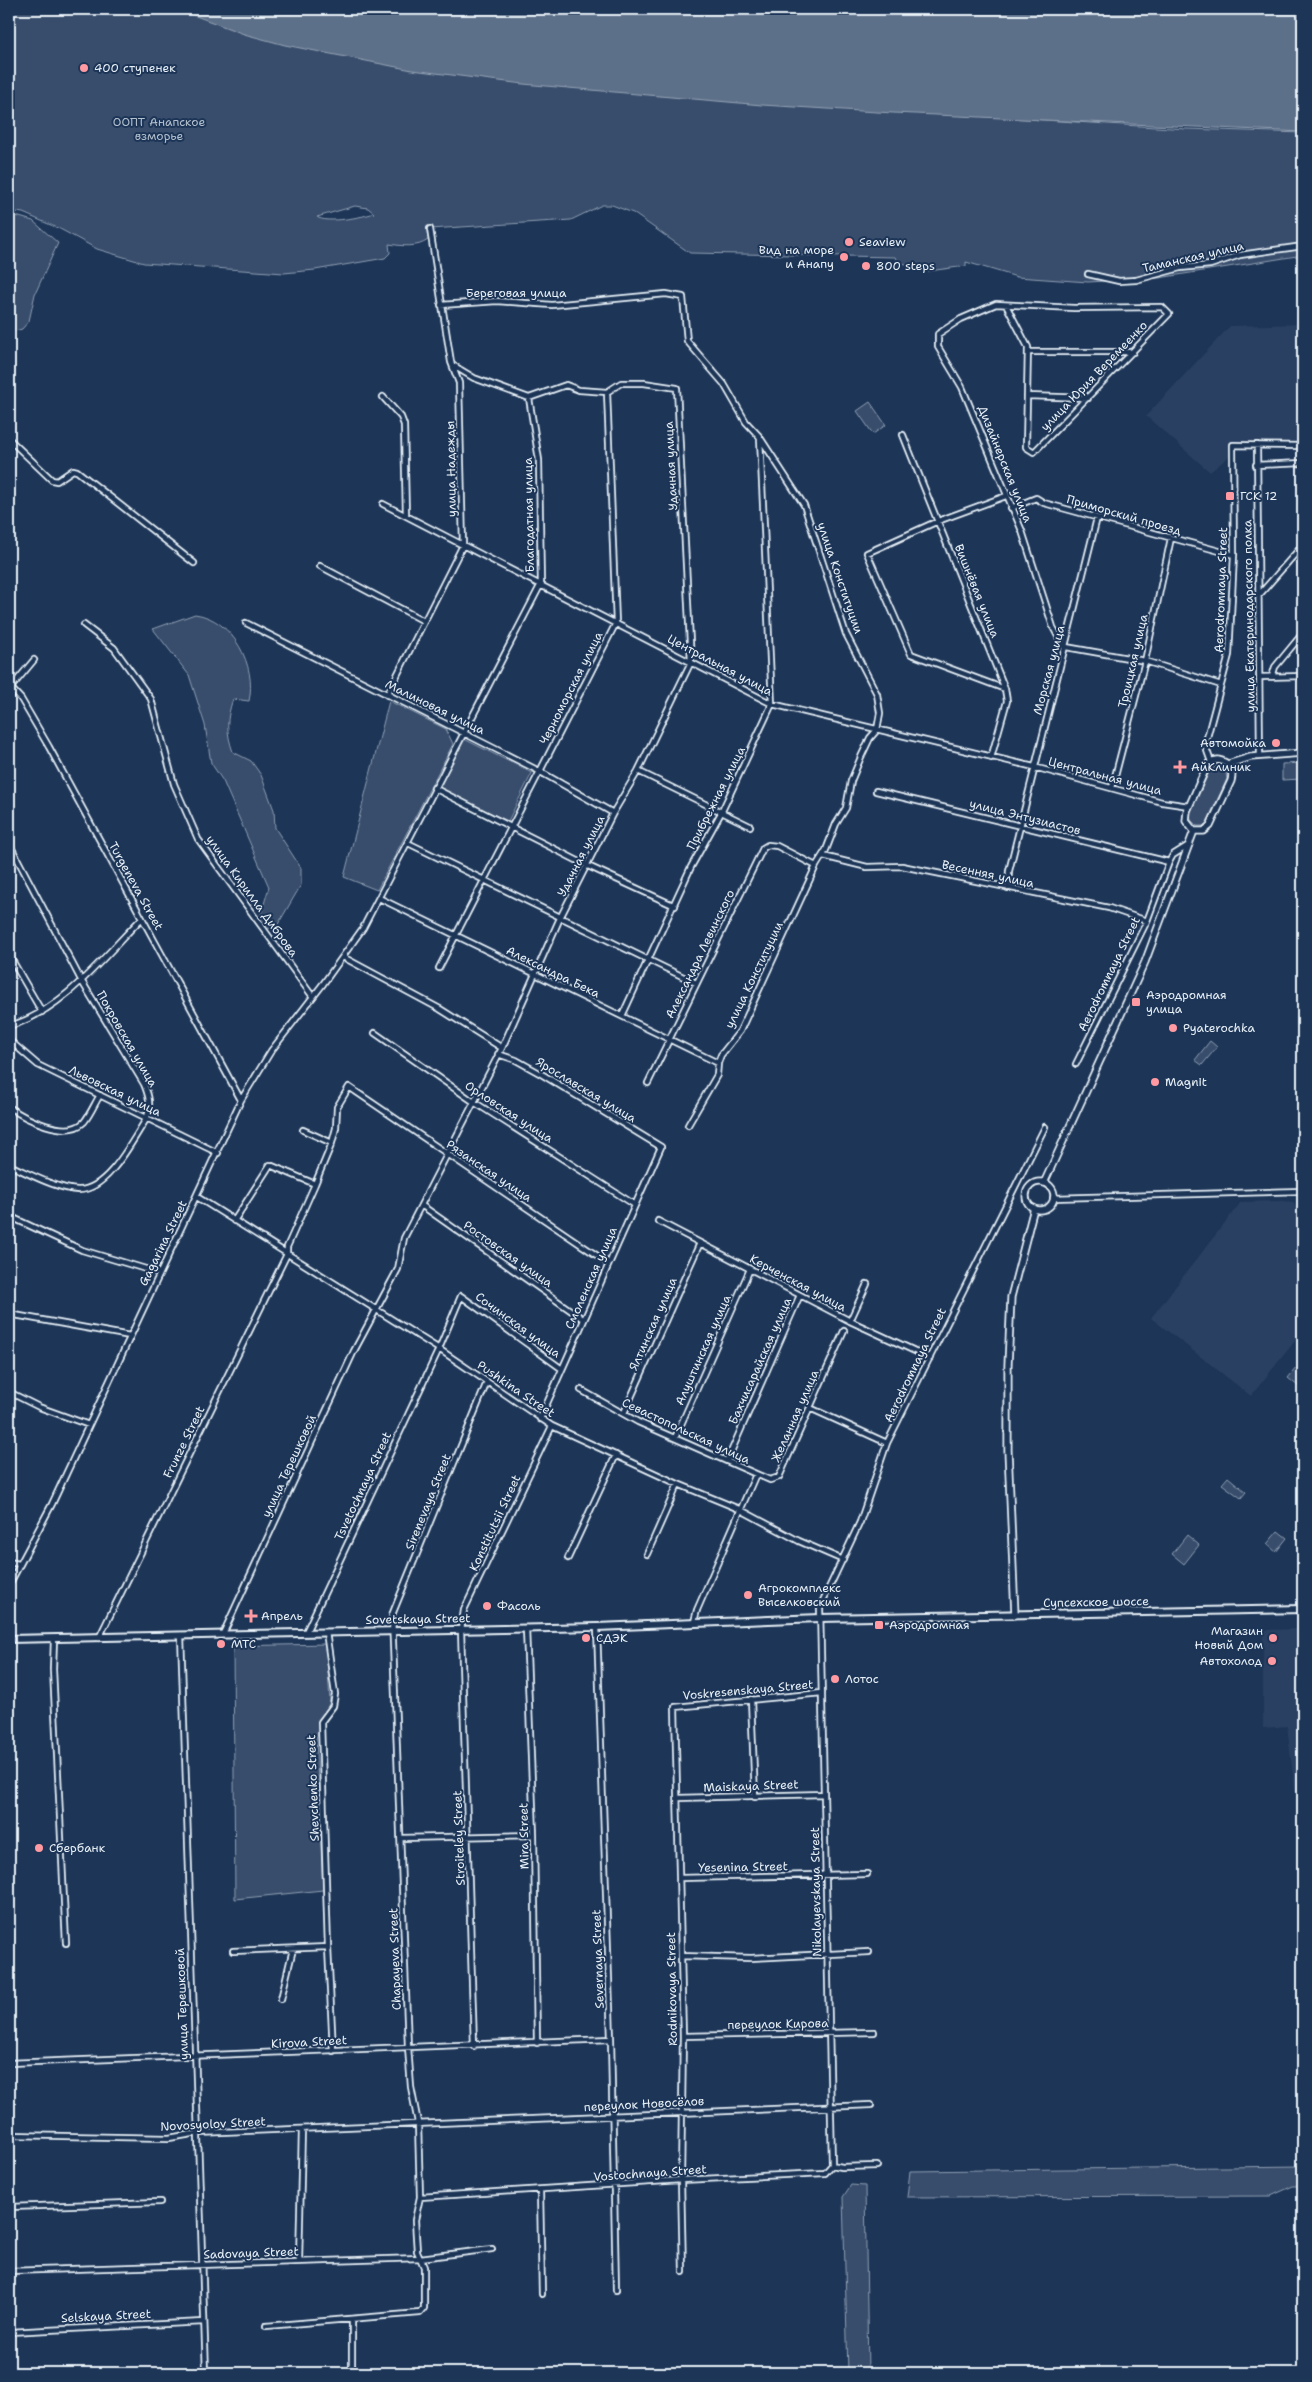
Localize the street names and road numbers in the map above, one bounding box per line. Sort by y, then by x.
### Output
street label: Таманская улица [1141,237,1246,276]
street label: Береговая улица [466,285,567,301]
street label: улица Юрия Веремеенко [1037,317,1151,435]
street label: Дизайнерская улица [974,403,1036,525]
street label: улица Надежды [442,421,460,517]
street label: Удачная улица [661,421,681,511]
street label: Благодатная улица [520,457,538,573]
street label: Приморский проезд [1065,491,1184,539]
street label: улица Екатеринодарского полка [1239,519,1259,713]
street label: улица Конституции [813,520,867,636]
street label: Aerodromnaya Street [1211,527,1231,653]
street label: Вишнёвая улица [951,542,1003,641]
street label: Троицкая улица [1114,612,1152,710]
street label: Морская улица [1029,623,1069,717]
street label: Черноморская улица [536,628,607,747]
street label: Центральная улица [665,631,776,700]
street label: Малиновая улица [383,676,488,738]
street label: Прибрежная улица [683,743,749,852]
street label: Центральная улица [1047,753,1164,799]
street label: улица Энтузиастов [968,795,1082,839]
street label: Удачная улица [554,812,609,899]
street label: улица Кирилла Диброва [202,832,302,961]
street label: Turgeneva Street [105,839,167,933]
street label: Весенняя улица [940,856,1036,892]
street label: Александра Левинского [662,887,738,1021]
street label: Aerodromnaya Street [1074,914,1144,1034]
street label: улица Конституции [721,919,787,1031]
street label: Александра Бека [503,942,603,1002]
street label: Покровская улица [93,988,161,1090]
street label: Ярославская улица [533,1054,640,1127]
street label: Львовская улица [66,1062,164,1120]
street label: Орловская улица [462,1078,557,1147]
street label: Рязанская улица [443,1136,535,1206]
street label: Gagarina Street [135,1197,191,1289]
street label: Ростовская улица [460,1217,556,1291]
street label: Смоленская улица [561,1224,621,1332]
street label: Керченская улица [747,1251,850,1315]
street label: Ялтинская улица [625,1274,681,1373]
street label: Сочинская улица [472,1289,564,1362]
street label: Алуштинская улица [671,1292,735,1408]
street label: Бахчисарайская улица [725,1295,795,1427]
street label: Aerodromnaya Street [880,1305,950,1425]
street label: Pushkina Street [474,1357,558,1421]
street label: Желанная улица [767,1367,823,1465]
street label: Севастопольская улица [619,1394,753,1468]
street label: Frunze Street [160,1403,208,1481]
street label: улица Терешковой [258,1412,320,1520]
street label: Tsvetochnaya Street [331,1429,395,1543]
street label: Sirenevaya Street [401,1451,455,1553]
street label: Konstitutsii Street [466,1472,524,1574]
street label: Супсехское шоссе [1043,1593,1149,1611]
street label: Sovetskaya Street [365,1610,471,1628]
street label: Voskresenskaya Street [682,1676,814,1704]
street label: Shevchenko Street [303,1734,323,1842]
street label: Maiskaya Street [703,1776,799,1796]
street label: Stroiteley Street [449,1790,469,1886]
street label: Mira Street [515,1803,533,1869]
street label: Nikolayevskaya Street [807,1827,825,1957]
street label: Yesenina Street [698,1858,788,1876]
street label: Chapayeva Street [385,1908,405,2010]
street label: Severnaya Street [588,1909,608,2009]
street label: Rodnikovaya Street [663,1932,681,2046]
street label: улица Терешковой [172,1948,192,2060]
street label: переулок Кирова [727,2015,829,2033]
street label: Kirova Street [271,2032,347,2052]
street label: переулок Новосёлов [583,2093,705,2115]
street label: Novosyolov Street [160,2113,266,2135]
street label: Vostochnaya Street [593,2161,707,2185]
street label: Sadovaya Street [203,2243,299,2263]
street label: Selskaya Street [61,2306,151,2326]

